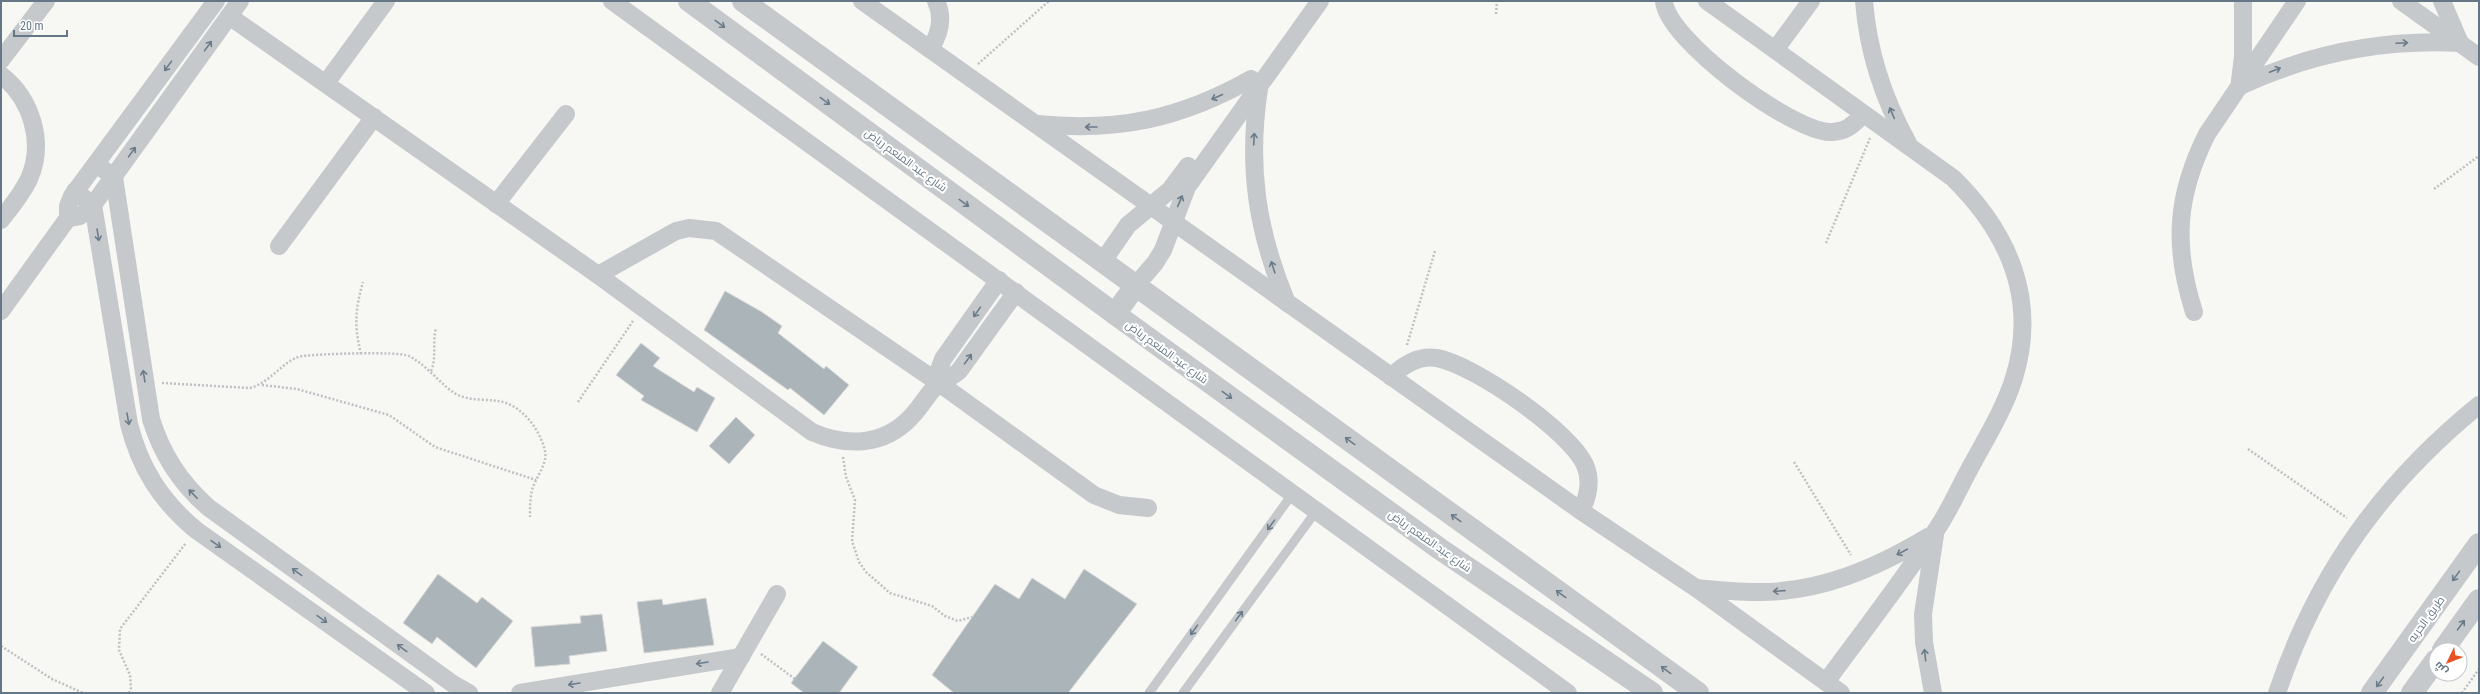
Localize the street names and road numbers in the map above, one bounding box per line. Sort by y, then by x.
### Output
street label: شارع عبد المنعم رياض [861,126,949,195]
street label: شارع عبد المنعم رياض [1122,318,1210,387]
street label: شارع عبد المنعم رياض [1385,508,1474,576]
street label: طريق الحريه [2405,594,2447,645]

